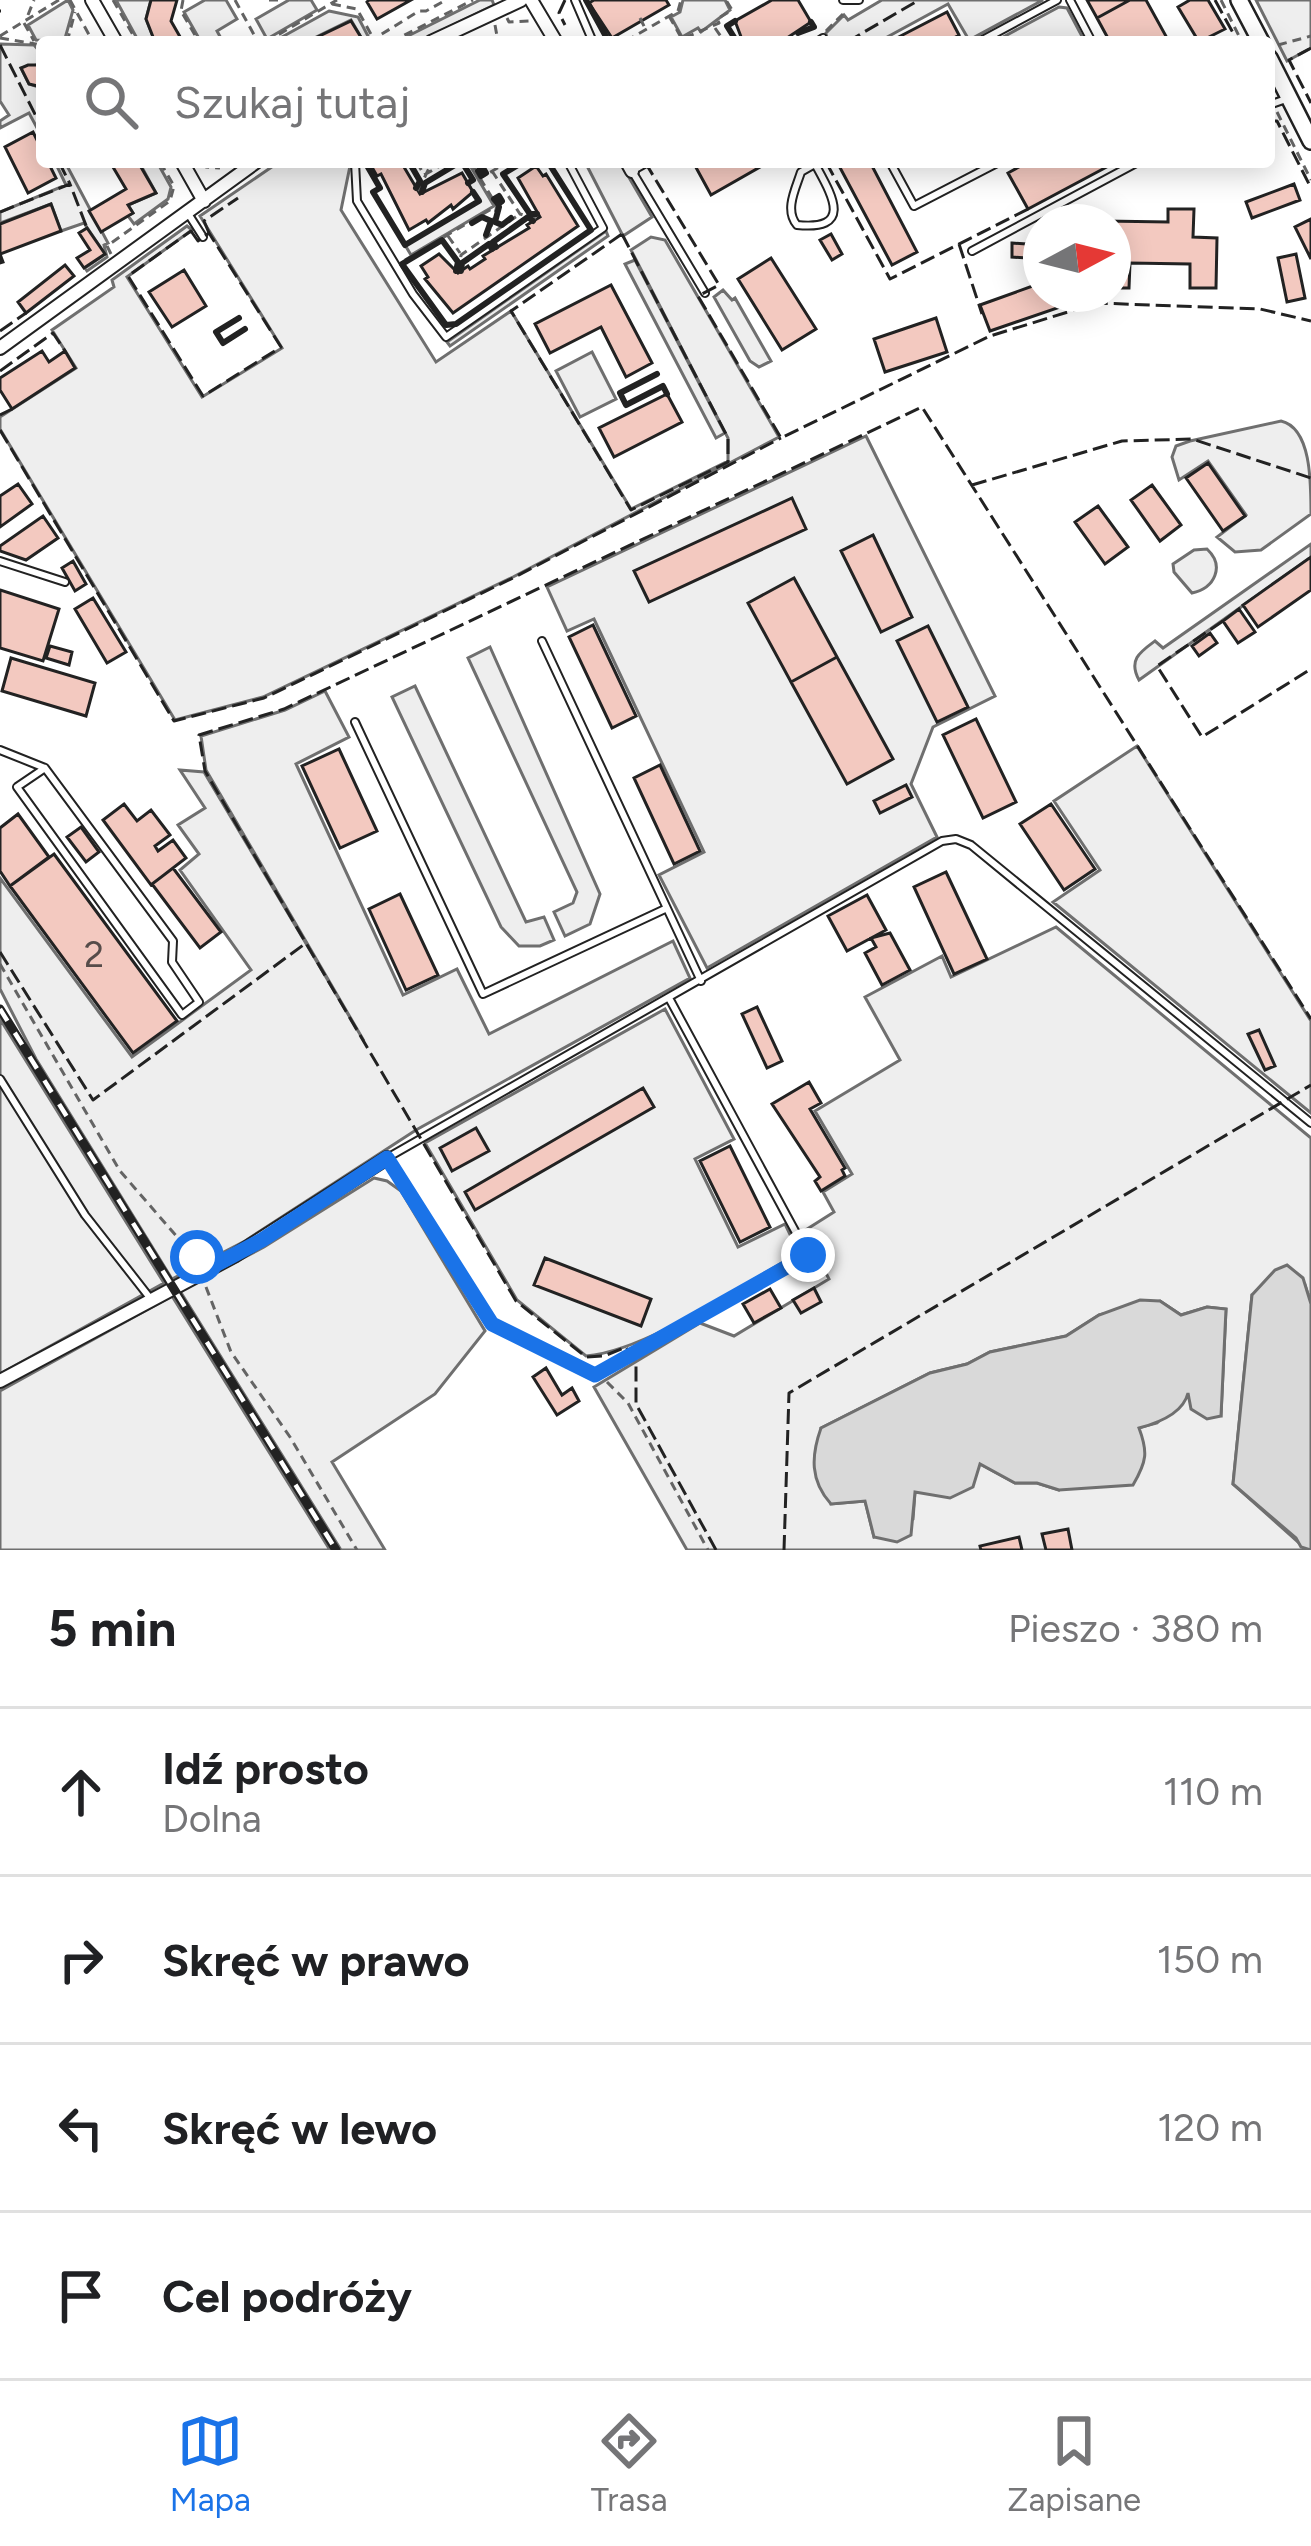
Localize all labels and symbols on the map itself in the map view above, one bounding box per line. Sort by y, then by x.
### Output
north arrow [1023,204,1131,312]
house number: 2 [84,933,104,976]
route end [781,1228,835,1282]
route start [170,1230,224,1284]

